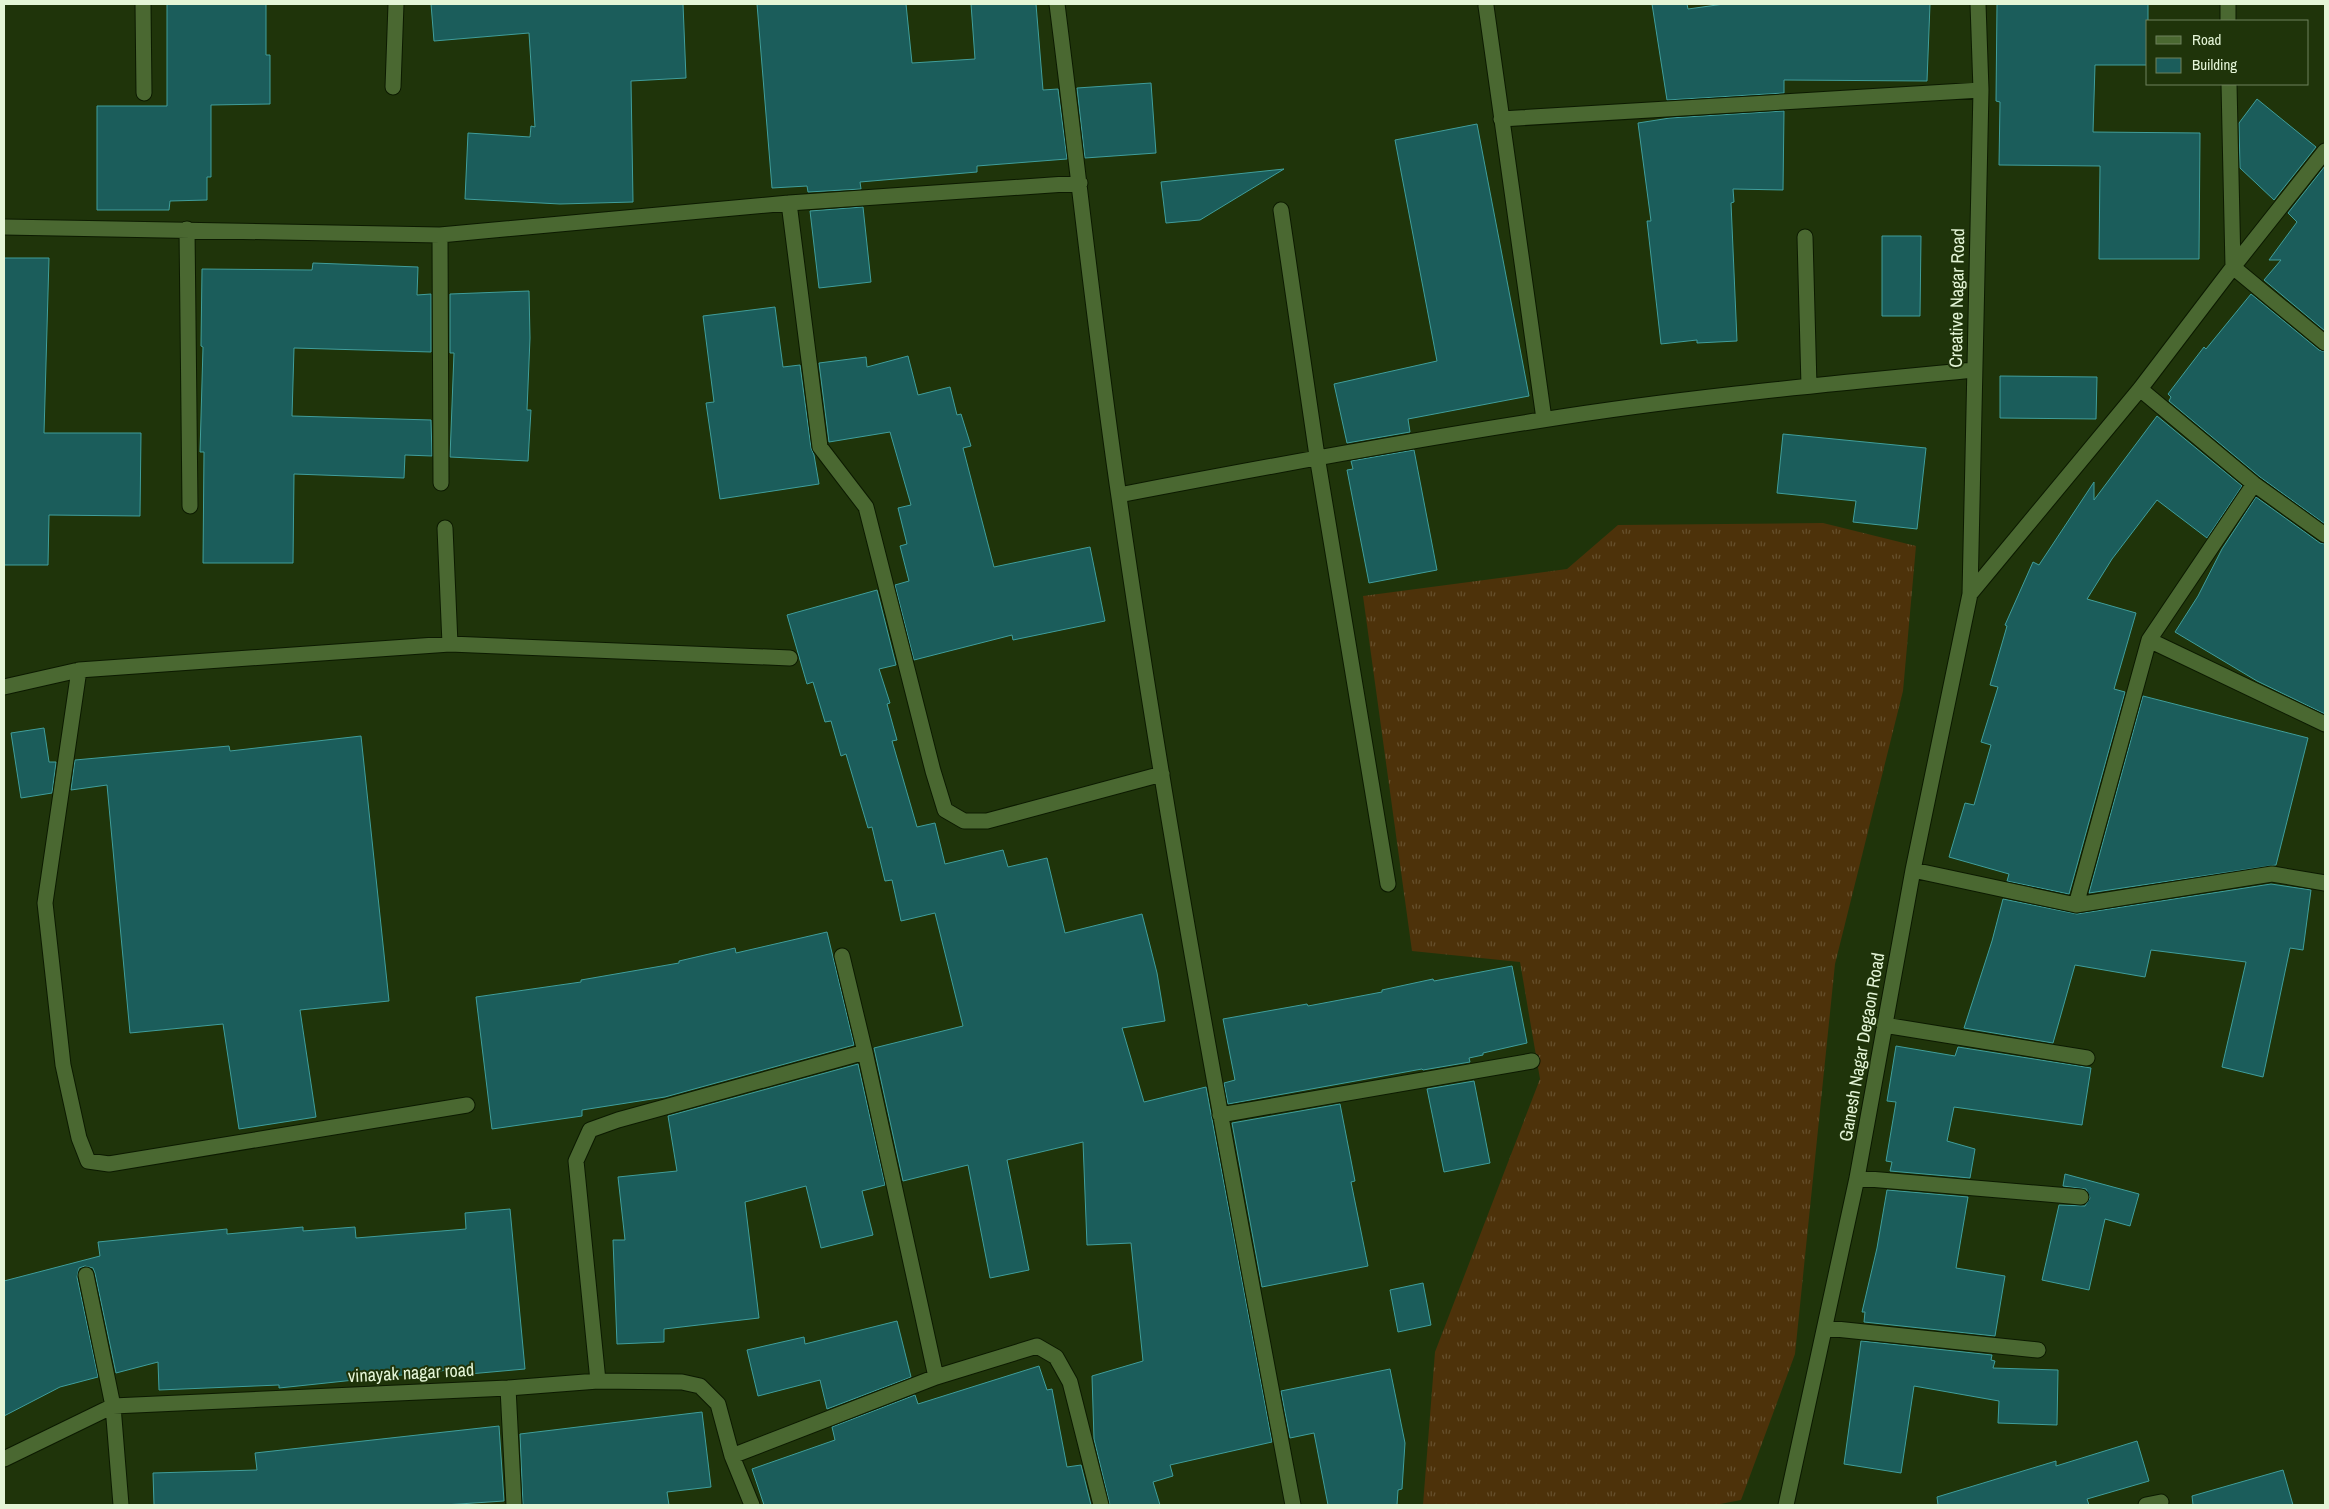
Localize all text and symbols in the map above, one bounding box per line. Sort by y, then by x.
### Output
legend [2146,20,2309,85]
text: Road [2192,29,2221,50]
text: Building [2192,54,2237,75]
street label: Creative Nagar Road [1943,228,1970,368]
street label: Ganesh Nagar Degaon Road [1833,951,1890,1143]
street label: vinayak nagar road [347,1357,475,1388]

